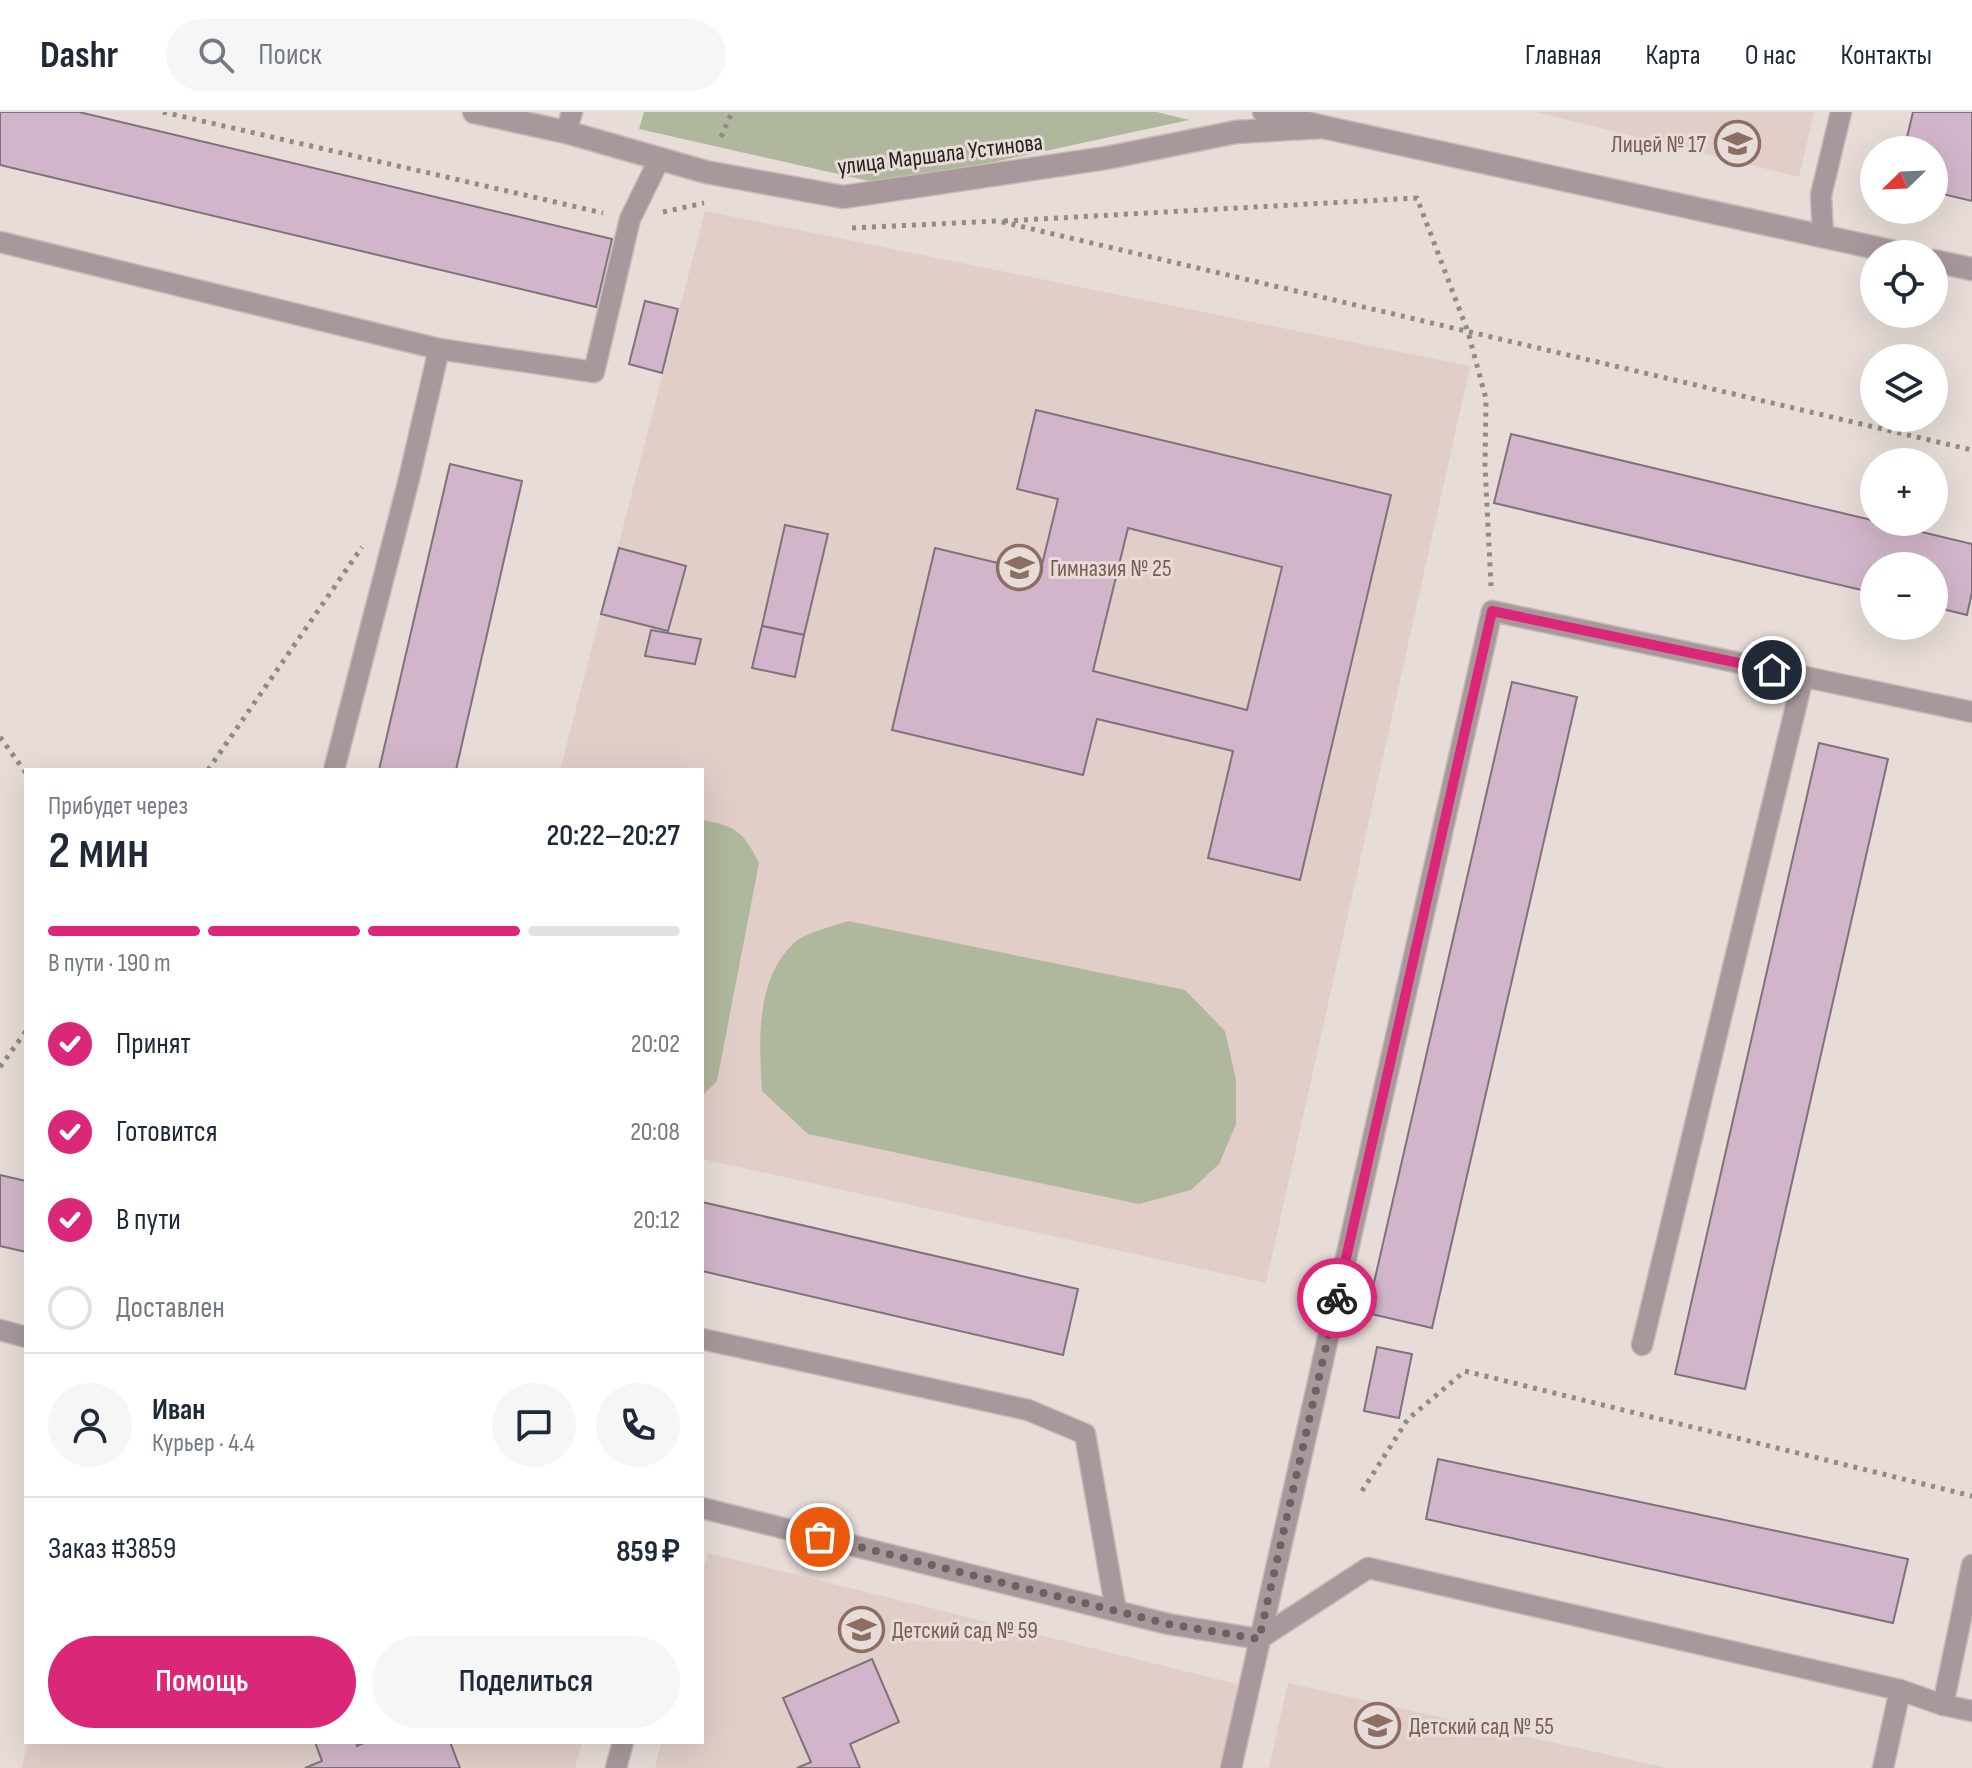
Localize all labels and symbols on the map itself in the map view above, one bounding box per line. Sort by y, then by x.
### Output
school or university icon: Лицей № 17 [1713,120,1761,168]
street label: улица Маршала Устинова [836,128,1044,181]
place label: Лицей № 17 [1611,130,1706,159]
north arrow [1860,136,1948,224]
school or university icon: Гимназия № 25 [995,544,1043,592]
place label: Гимназия № 25 [1050,554,1172,583]
pin [1738,636,1806,704]
courier [1297,1258,1377,1338]
pin [786,1503,854,1571]
school or university icon: Детский сад № 59 [837,1606,885,1654]
place label: Детский сад № 59 [892,1616,1038,1645]
school or university icon: Детский сад № 55 [1354,1702,1402,1750]
place label: Детский сад № 55 [1409,1712,1554,1741]

